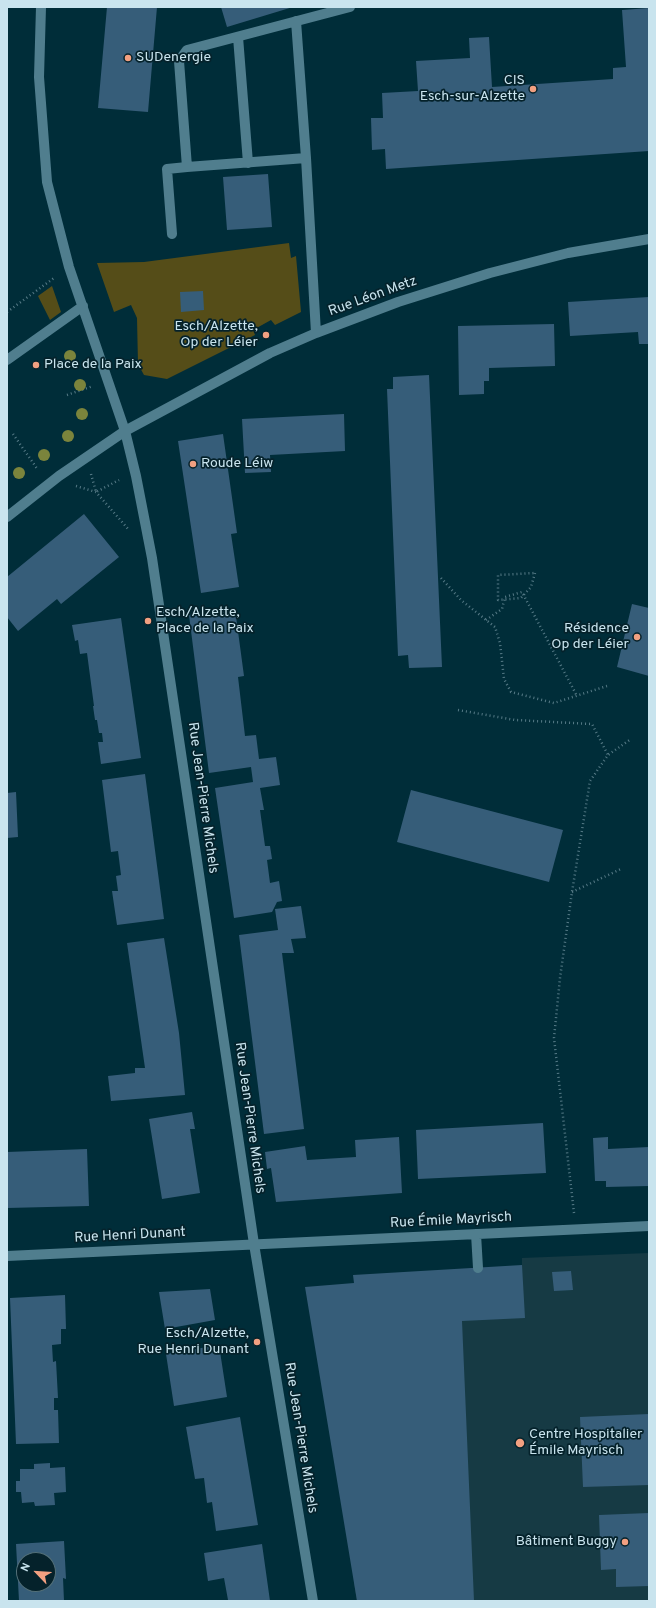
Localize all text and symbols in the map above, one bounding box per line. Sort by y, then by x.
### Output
place label: SUDenergie [136,50,211,66]
marker: SUDenergie [123,53,133,63]
place label: CIS Esch-sur-Alzette [420,73,525,106]
marker: CIS Esch-sur-Alzette [528,84,538,94]
street label: Rue Léon Metz [326,273,420,321]
place label: Esch/Alzette, Op der Léier [174,319,258,352]
marker: Esch/Alzette, Op der Léier [261,330,271,340]
place label: Place de la Paix [44,357,142,373]
marker: Place de la Paix [31,360,41,370]
place label: Roude Léiw [201,456,273,472]
marker: Roude Léiw [188,459,198,469]
place label: Esch/Alzette, Place de la Paix [156,605,254,638]
marker: Esch/Alzette, Place de la Paix [143,616,153,626]
place label: Résidence Op der Léier [551,621,629,654]
marker: Résidence Op der Léier [632,632,642,642]
street label: Rue Jean-Pierre Michels [183,721,221,875]
street label: Rue Jean-Pierre Michels [230,1041,268,1195]
street label: Rue Émile Mayrisch [390,1209,512,1233]
street label: Rue Henri Dunant [74,1225,186,1247]
place label: Esch/Alzette, Rue Henri Dunant [137,1326,249,1358]
marker: Esch/Alzette, Rue Henri Dunant [252,1337,262,1347]
street label: Rue Jean-Pierre Michels [280,1361,320,1515]
place label: Centre Hospitalier Émile Mayrisch [529,1427,643,1460]
marker: Centre Hospitalier Émile Mayrisch [514,1437,526,1449]
place label: Bâtiment Buggy [516,1534,617,1550]
marker: Bâtiment Buggy [620,1537,630,1547]
north arrow [16,1552,56,1592]
text: N [18,1561,34,1574]

